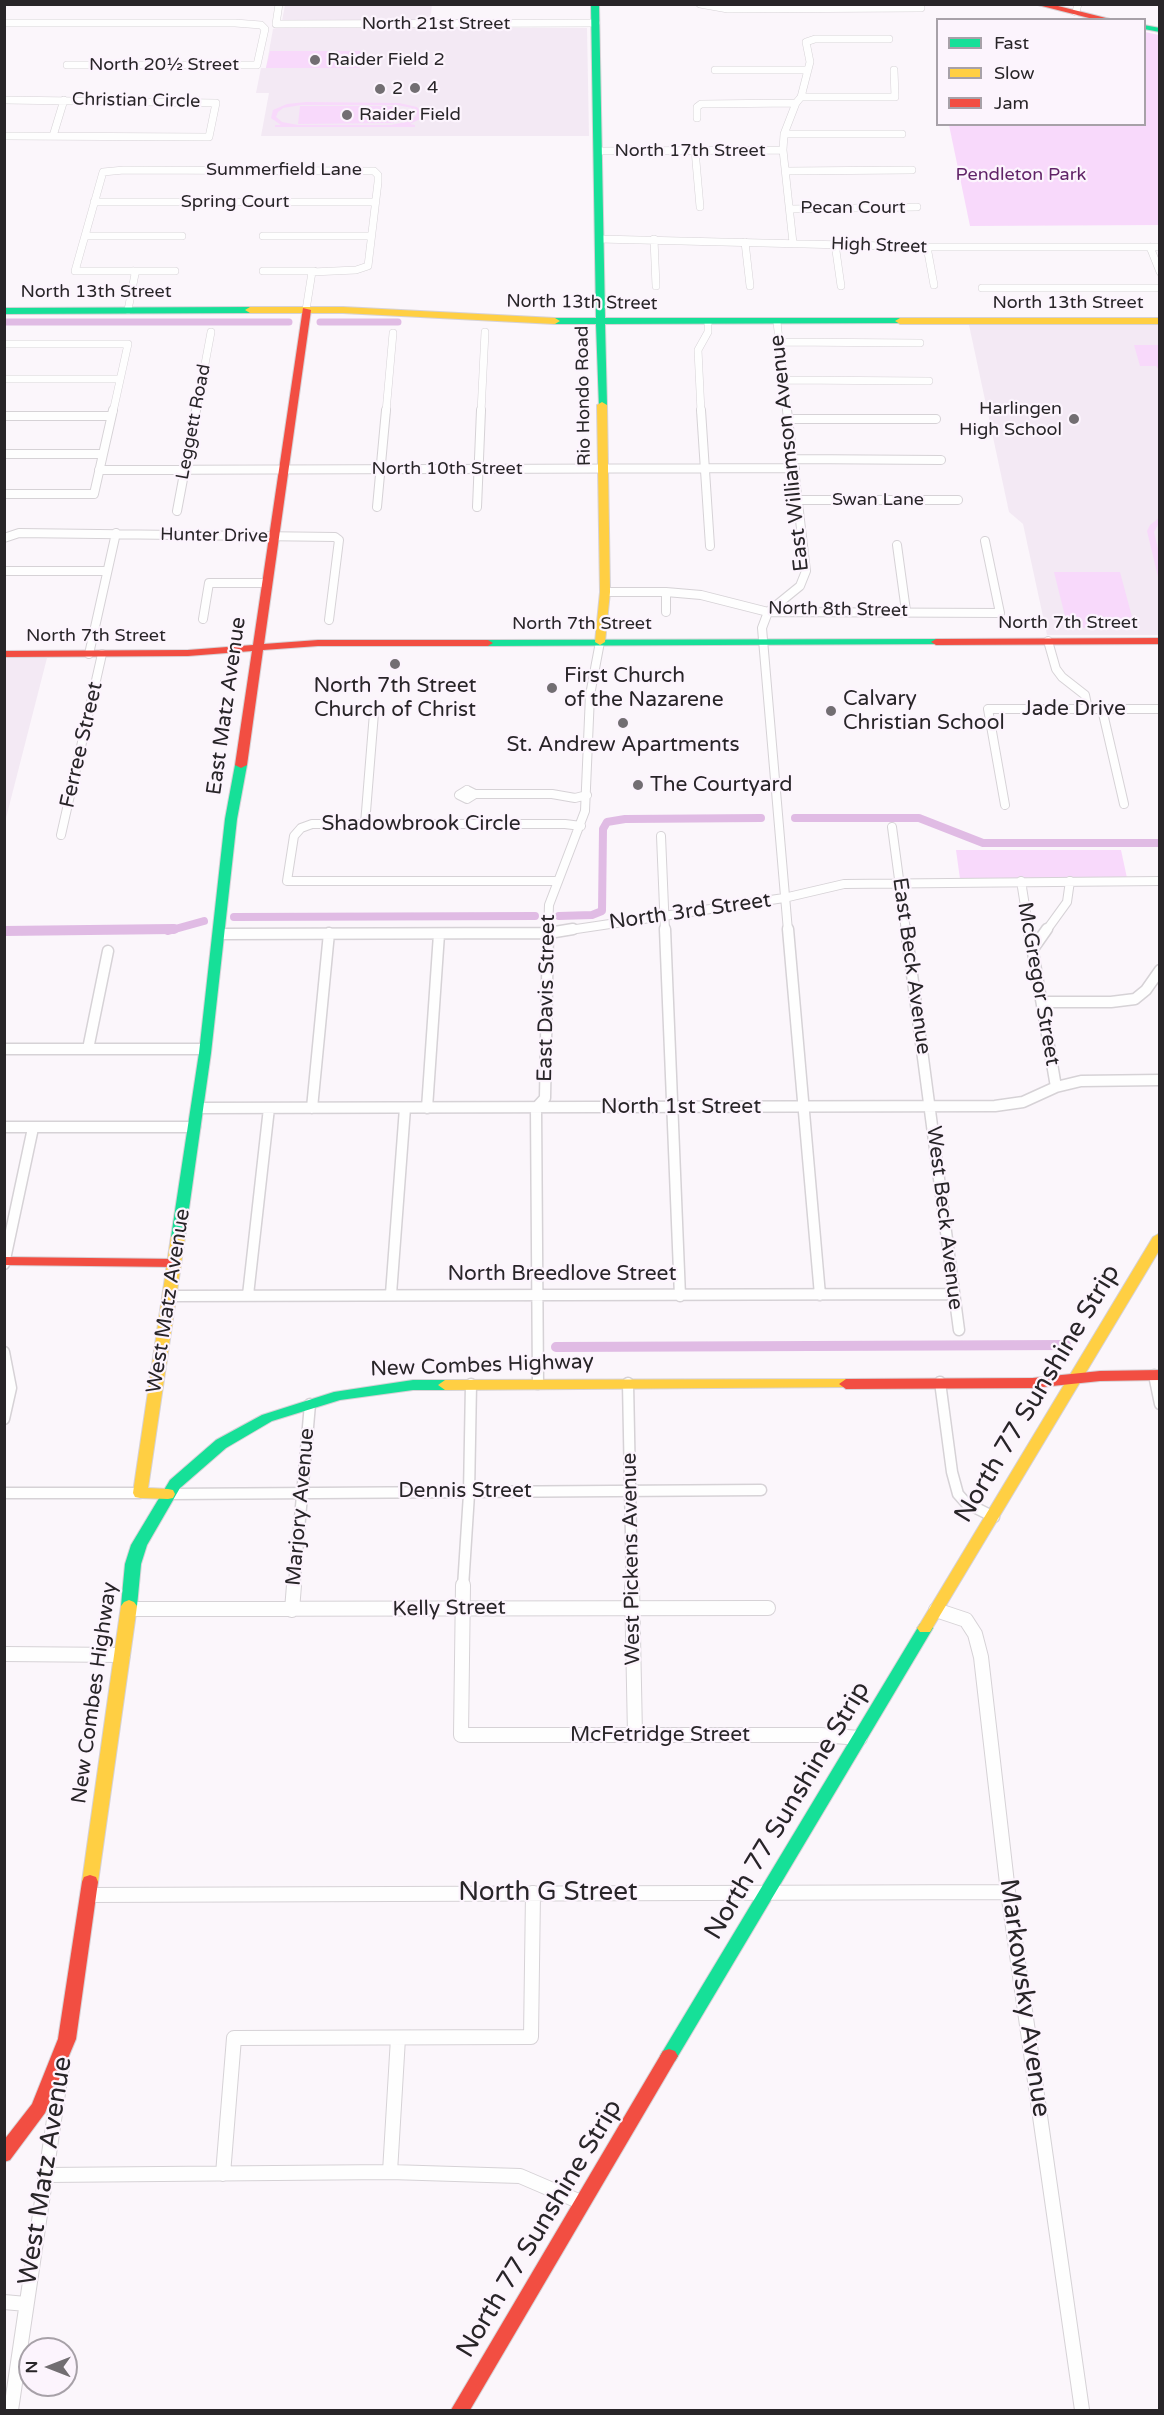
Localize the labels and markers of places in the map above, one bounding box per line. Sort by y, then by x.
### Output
place label: Raider Field 2 [327,49,445,71]
marker: Raider Field 2 [308,53,322,67]
place label: 4 [427,77,438,99]
place label: 2 [392,78,403,100]
marker: 4 [408,81,422,95]
marker: 2 [373,82,387,96]
place label: Raider Field [359,104,461,126]
marker: Raider Field [340,108,354,122]
place label: Harlingen High School [959,398,1062,440]
marker: Harlingen High School [1067,412,1081,426]
marker: North 7th Street Church of Christ [388,657,402,671]
place label: First Church of the Nazarene [564,663,724,713]
place label: North 7th Street Church of Christ [313,673,477,723]
marker: First Church of the Nazarene [545,681,559,695]
place label: Calvary Christian School [843,686,1005,736]
marker: Calvary Christian School [824,704,838,718]
marker: St. Andrew Apartments [616,716,630,730]
place label: St. Andrew Apartments [506,732,740,758]
place label: The Courtyard [650,772,793,798]
marker: The Courtyard [631,778,645,792]

